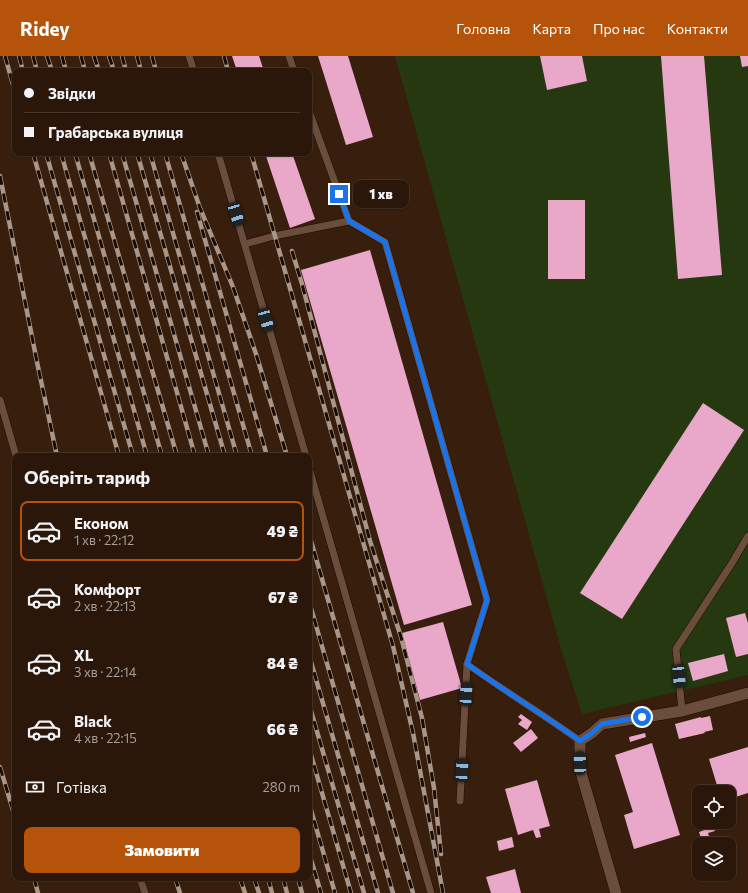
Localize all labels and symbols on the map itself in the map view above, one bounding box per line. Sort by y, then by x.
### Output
callout: 1 хв [353,180,409,208]
route end [330,185,348,203]
car [227,201,245,227]
car [257,307,275,333]
car [672,664,686,688]
car [459,682,473,706]
route start [633,708,651,726]
car [574,751,586,775]
car [455,758,469,782]

